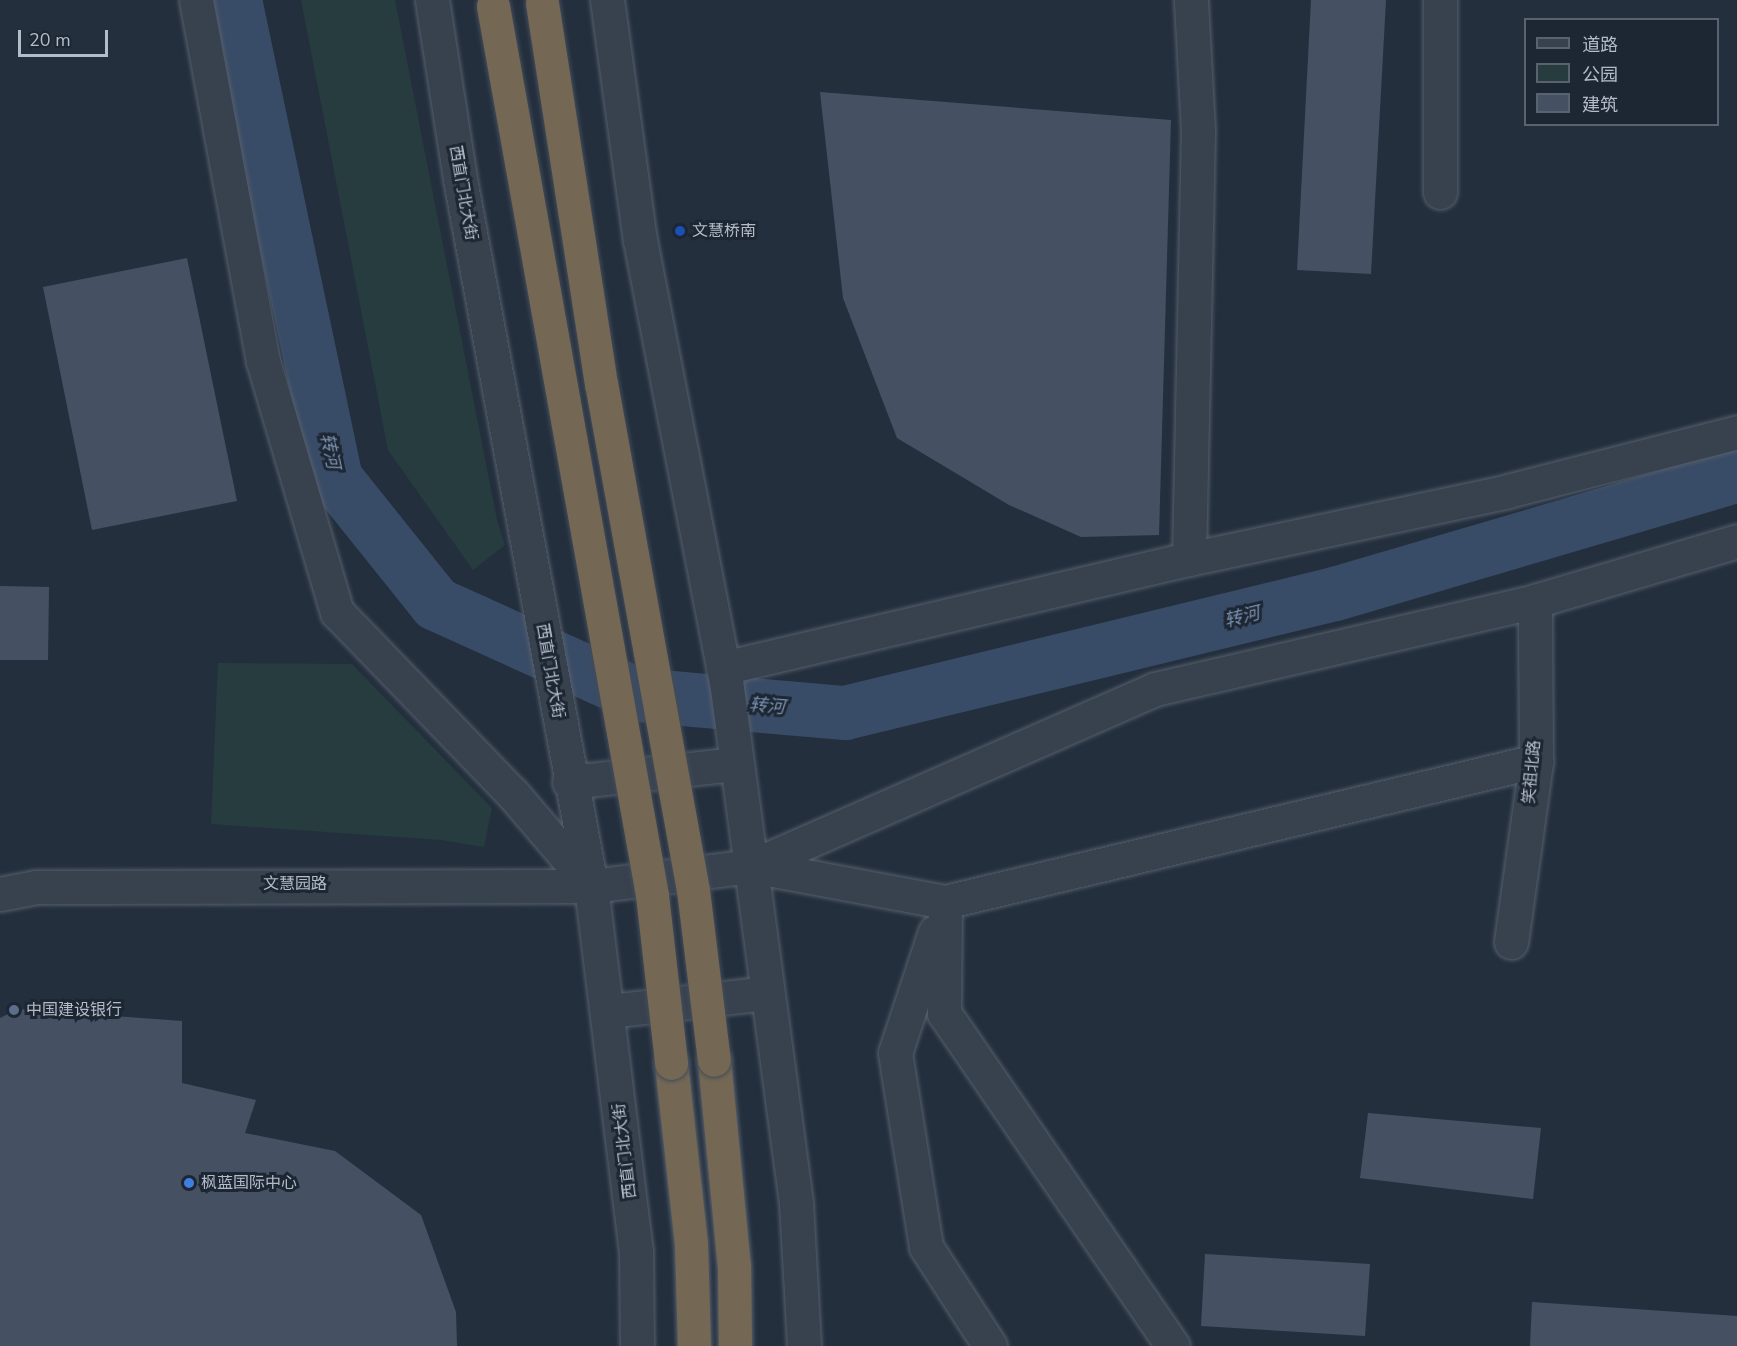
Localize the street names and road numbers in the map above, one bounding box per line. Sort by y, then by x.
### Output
street label: 西直门北大街 [445,144,481,242]
street label: 西直门北大街 [532,622,568,720]
street label: 笑祖北路 [1520,739,1544,805]
street label: 文慧园路 [263,874,327,894]
street label: 西直门北大街 [610,1102,640,1200]

